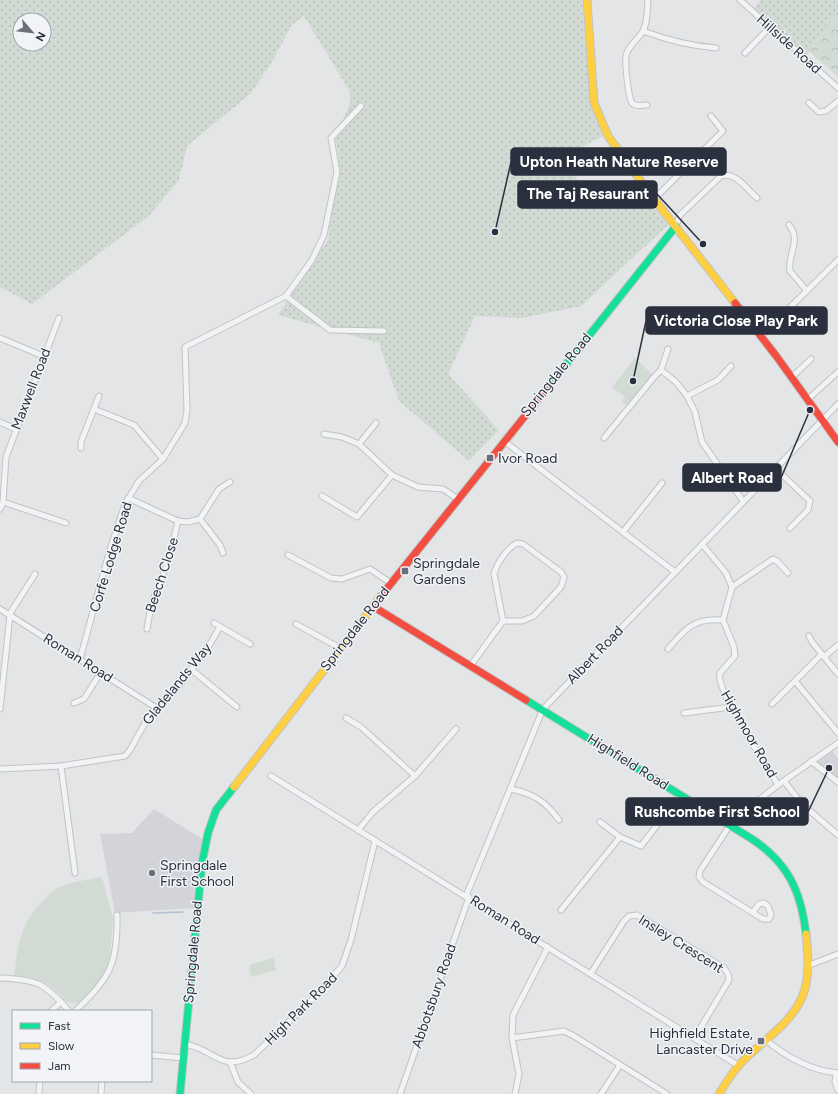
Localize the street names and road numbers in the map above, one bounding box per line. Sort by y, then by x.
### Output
street label: Hillside Road [753,11,825,77]
street label: Springdale Road [517,330,595,420]
street label: Maxwell Road [8,346,54,432]
street label: Corfe Lodge Road [86,500,136,614]
street label: Beech Close [142,535,182,615]
street label: Springdale Road [317,583,393,675]
street label: Albert Road [563,622,627,688]
street label: Roman Road [40,630,116,686]
street label: Gladelands Way [139,639,216,728]
street label: Highmoor Road [717,687,781,781]
street label: Highfield Road [584,730,672,794]
street label: Roman Road [467,892,543,948]
street label: Springdale Road [180,900,206,1004]
street label: Insley Crescent [635,911,727,977]
street label: Abbotsbury Road [408,941,460,1051]
street label: High Park Road [261,969,341,1049]

